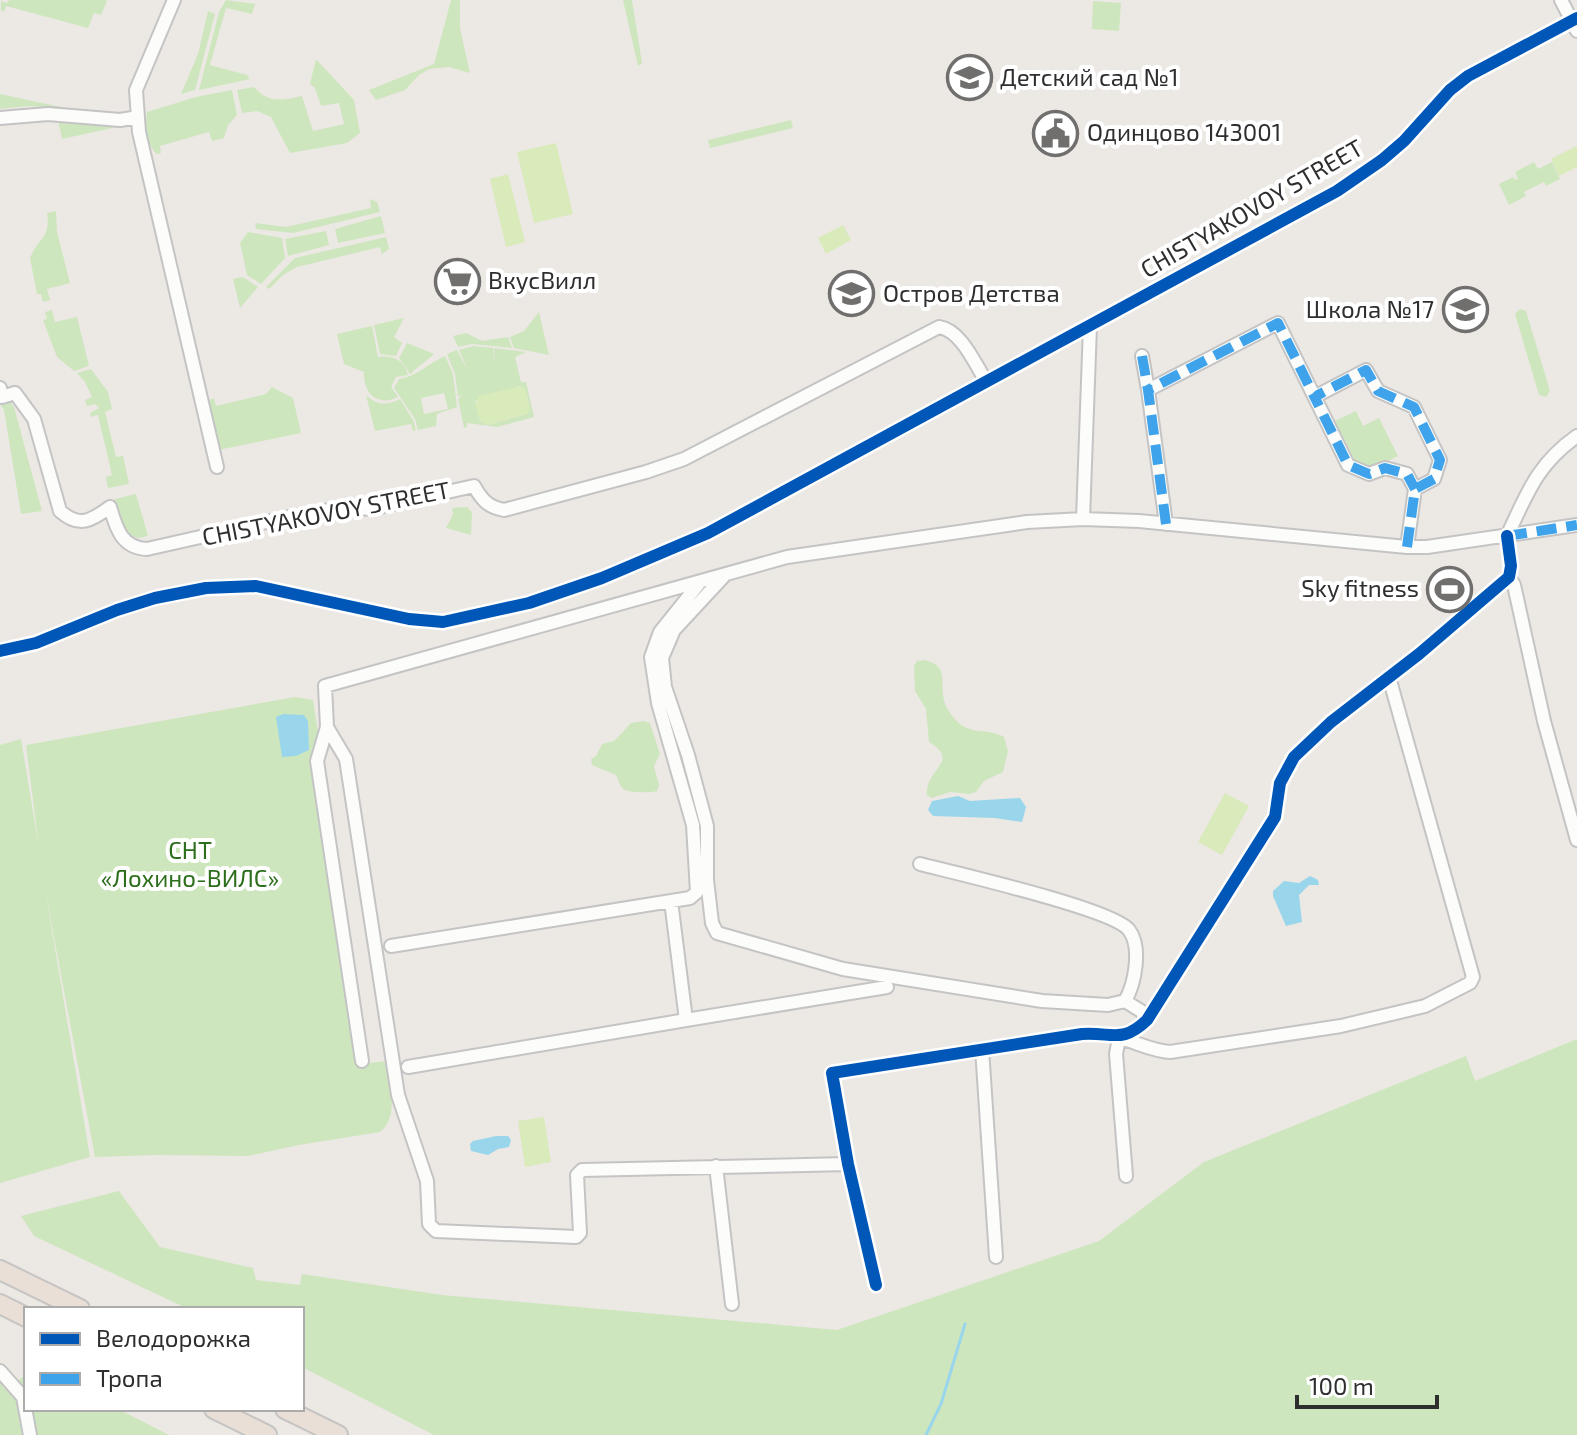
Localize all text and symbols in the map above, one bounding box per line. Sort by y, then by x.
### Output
school or university icon: Детский сад №1 [945,54,993,102]
place label: Детский сад №1 [1000,62,1179,91]
public building icon: Одинцово 143001 [1032,109,1080,157]
place label: Одинцово 143001 [1087,117,1281,146]
street label: CHISTYAKOVOY STREET [1135,132,1368,283]
supermarket icon: ВкусВилл [433,257,481,305]
place label: ВкусВилл [488,265,596,295]
school or university icon: Остров Детства [828,270,876,318]
place label: Остров Детства [883,278,1060,307]
school or university icon: Школа №17 [1441,286,1489,334]
place label: Школа №17 [1306,294,1434,323]
street label: CHISTYAKOVOY STREET [199,474,452,551]
sports icon: Sky fitness [1426,565,1474,613]
place label: Sky fitness [1301,573,1419,602]
park label: СНТ «Лохино-ВИЛС» [101,835,279,892]
legend [24,1307,304,1411]
text: Велодорожка [96,1323,251,1352]
scale bar [1297,1359,1437,1409]
text: Тропа [96,1363,163,1392]
text: 100 m [1309,1371,1374,1400]

